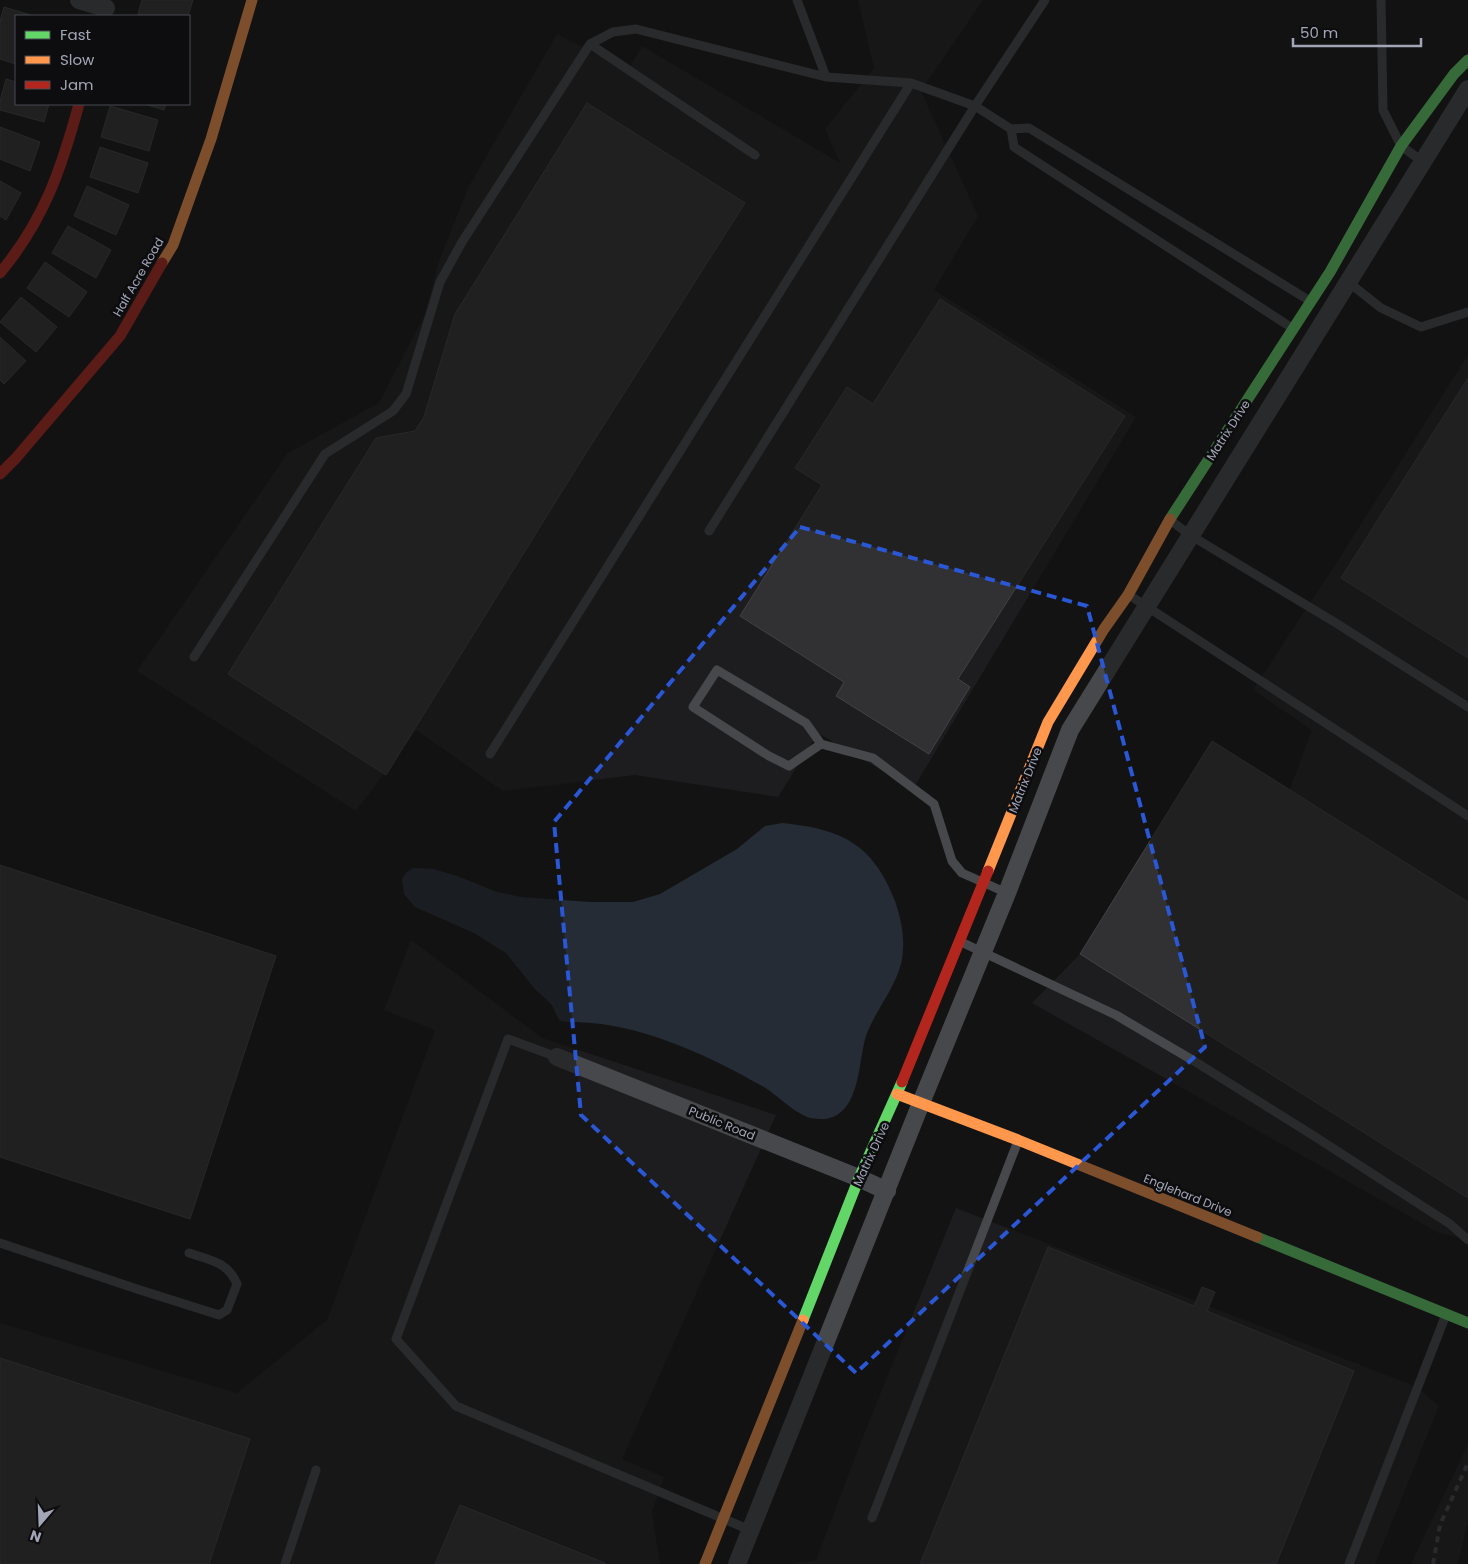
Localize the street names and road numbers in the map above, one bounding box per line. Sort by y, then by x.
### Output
street label: Half Acre Road [109,235,167,319]
street label: Matrix Drive [1202,396,1254,464]
street label: Matrix Drive [1004,745,1046,815]
street label: Public Road [686,1102,758,1144]
street label: Matrix Drive [849,1119,893,1189]
street label: Englehard Drive [1141,1170,1235,1220]

